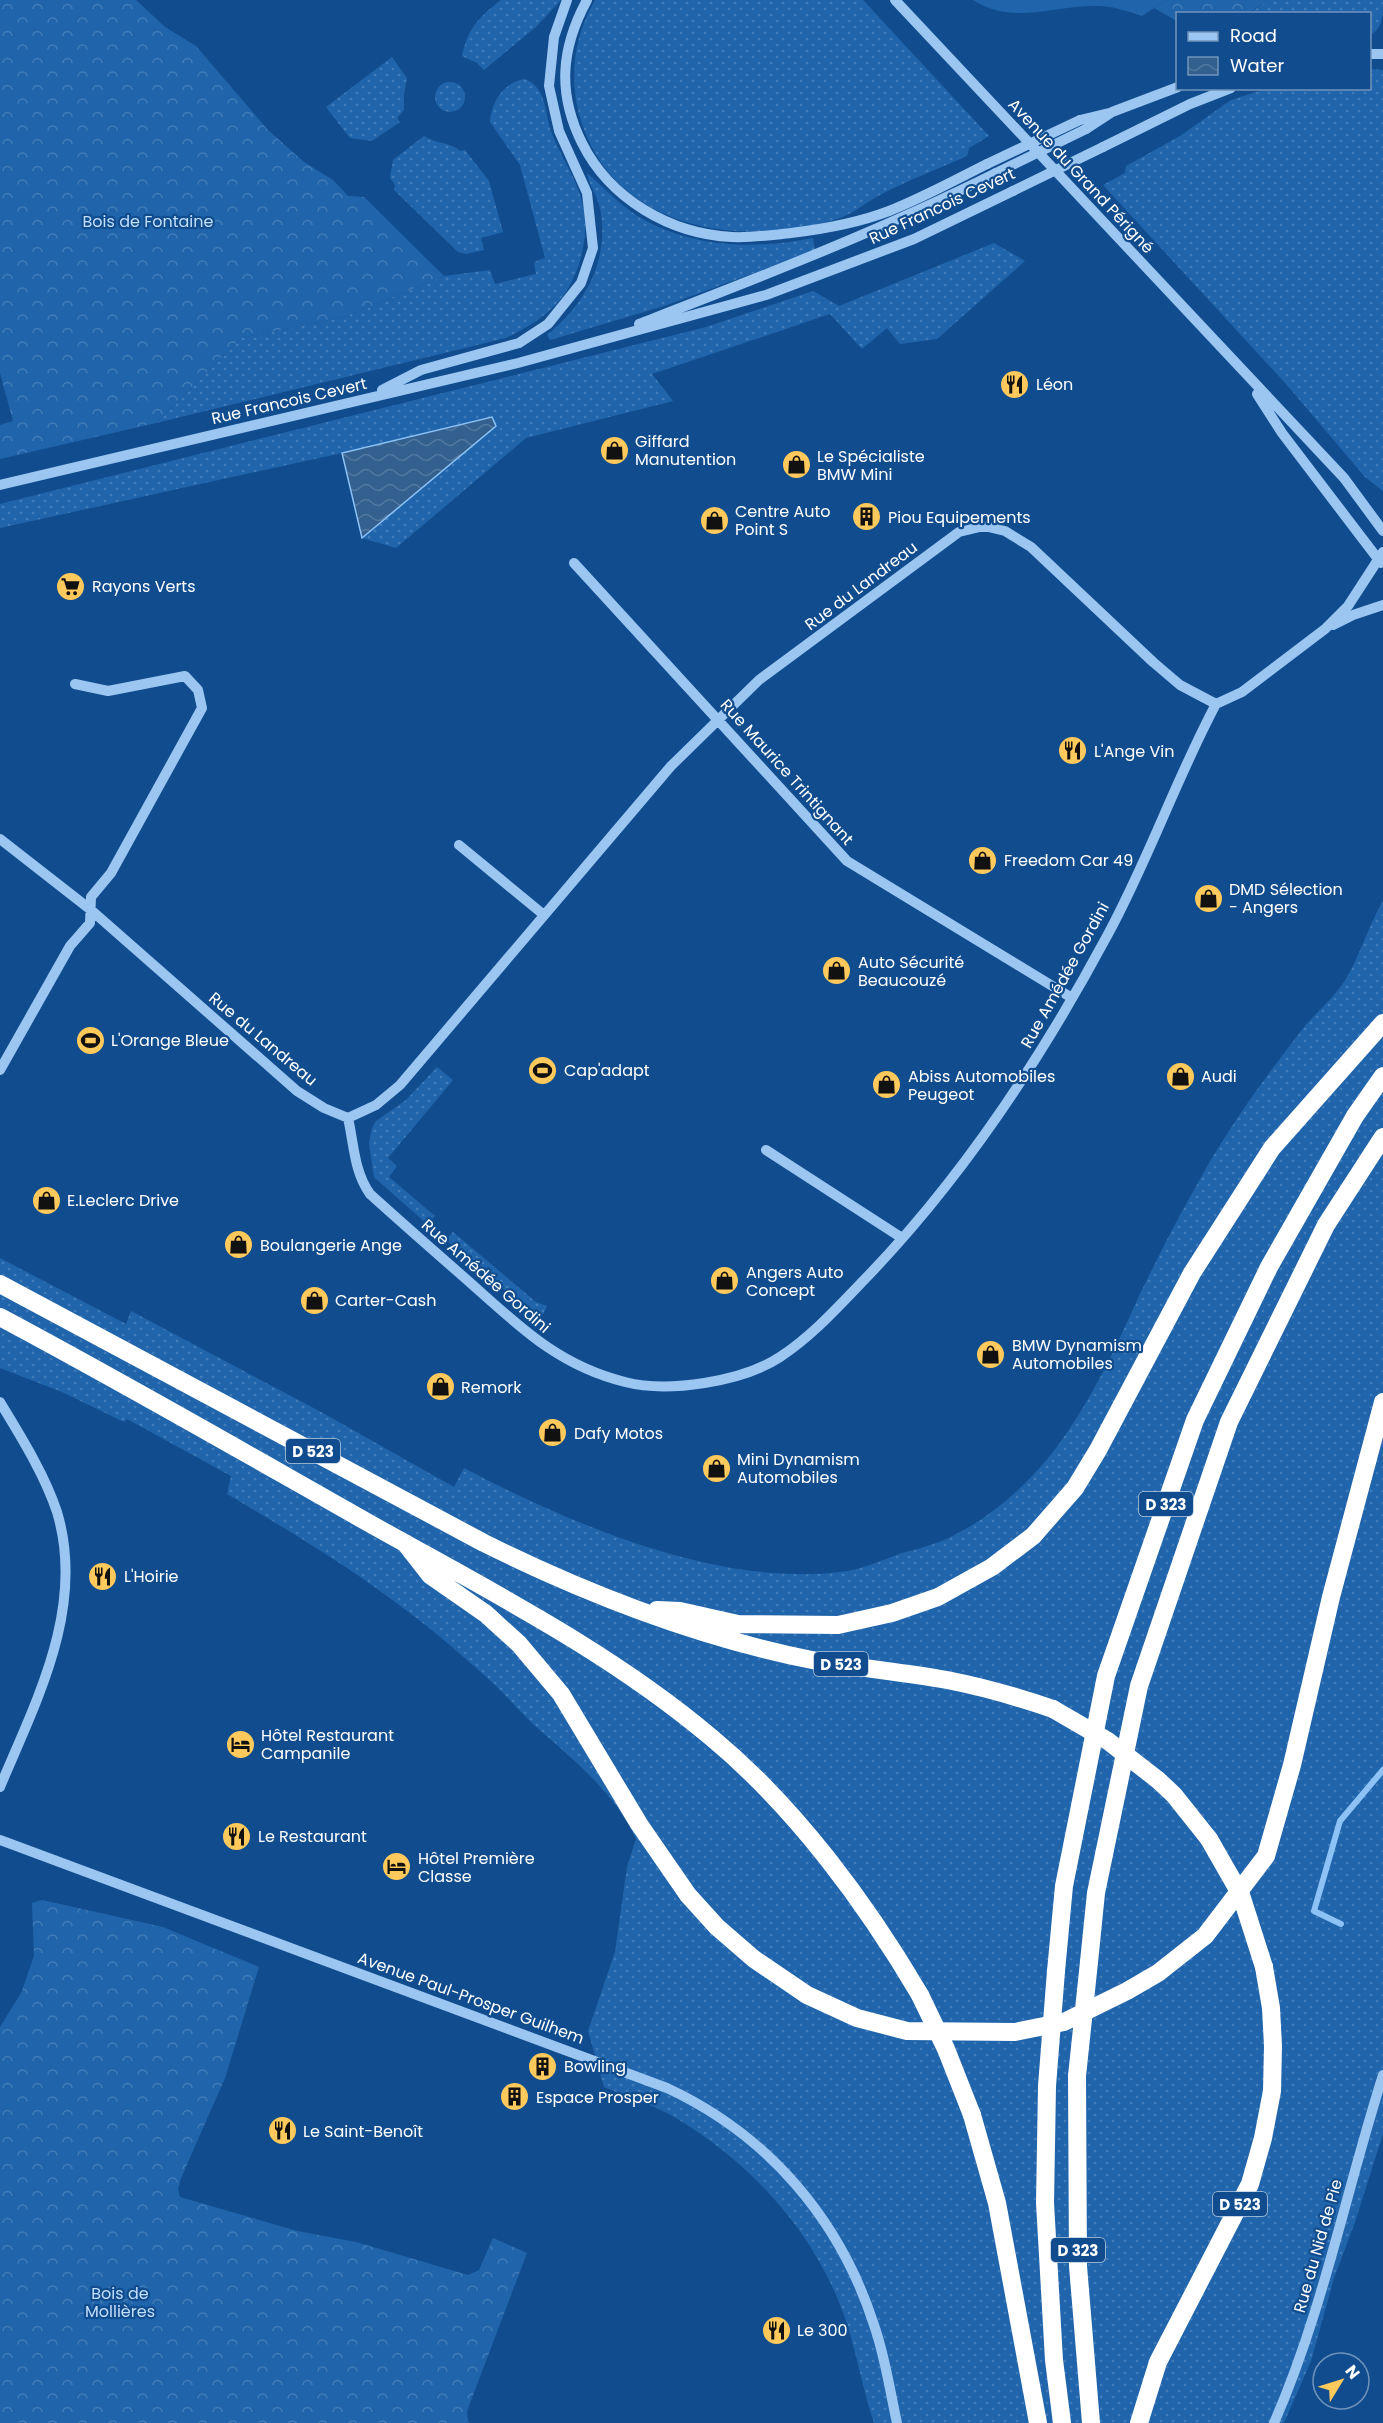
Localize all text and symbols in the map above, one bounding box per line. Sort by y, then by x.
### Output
legend [1176,12,1371,90]
text: Road [1230,23,1277,48]
text: Water [1230,53,1284,78]
street label: Avenue du Grand Périgné [1003,93,1159,259]
street label: Rue Francois Cevert [865,162,1019,250]
park label: Bois de Fontaine [83,210,214,233]
restaurant icon: Léon [999,368,1031,400]
street label: Rue Francois Cevert [209,372,369,430]
place label: Léon [1036,373,1073,396]
place label: Giffard Manutention [635,430,736,471]
shop icon: Giffard Manutention [598,434,630,466]
place label: Le Spécialiste BMW Mini [817,445,925,486]
shop icon: Le Spécialiste BMW Mini [780,449,812,481]
place label: Centre Auto Point S [735,500,831,541]
building icon: Piou Equipements [851,501,883,533]
shop icon: Centre Auto Point S [698,504,730,536]
place label: Piou Equipements [888,506,1031,529]
street label: Rue du Landreau [800,536,922,636]
supermarket icon: Rayons Verts [55,570,87,602]
place label: Rayons Verts [92,575,196,598]
street label: Rue Maurice Trintignant [715,694,859,850]
restaurant icon: L'Ange Vin [1057,735,1089,767]
place label: L'Ange Vin [1094,740,1174,763]
shop icon: Freedom Car 49 [967,844,999,876]
place label: Freedom Car 49 [1004,849,1133,872]
place label: DMD Sélection - Angers [1229,878,1343,919]
shop icon: DMD Sélection - Angers [1192,882,1224,914]
street label: Rue Amédée Gordini [1015,898,1115,1052]
place label: Auto Sécurité Beaucouzé [858,951,964,992]
shop icon: Auto Sécurité Beaucouzé [821,955,853,987]
street label: Rue du Landreau [204,987,322,1091]
sports icon: L'Orange Bleue [74,1024,106,1056]
place label: L'Orange Bleue [111,1029,229,1052]
sports icon: Cap'adapt [527,1054,559,1086]
place label: Cap'adapt [564,1059,650,1082]
shop icon: Audi [1164,1060,1196,1092]
place label: Abiss Automobiles Peugeot [908,1065,1055,1106]
place label: Audi [1201,1065,1237,1088]
shop icon: Abiss Automobiles Peugeot [871,1069,903,1101]
shop icon: E.Leclerc Drive [30,1184,62,1216]
place label: E.Leclerc Drive [67,1189,179,1212]
street label: Rue Amédée Gordini [417,1214,555,1338]
shop icon: Boulangerie Ange [223,1229,255,1261]
place label: Boulangerie Ange [260,1234,402,1257]
place label: Angers Auto Concept [746,1261,843,1302]
shop icon: Angers Auto Concept [709,1265,741,1297]
shop icon: Carter-Cash [298,1284,330,1316]
place label: Carter-Cash [335,1289,436,1312]
place label: BMW Dynamism Automobiles [1012,1334,1142,1375]
shop icon: BMW Dynamism Automobiles [975,1338,1007,1370]
shop icon: Remork [424,1371,456,1403]
place label: Remork [461,1376,522,1399]
shop icon: Dafy Motos [537,1417,569,1449]
place label: Dafy Motos [574,1422,663,1445]
road number: D 523 [286,1439,340,1463]
place label: Mini Dynamism Automobiles [737,1448,860,1489]
shop icon: Mini Dynamism Automobiles [700,1452,732,1484]
road number: D 323 [1139,1492,1193,1516]
restaurant icon: L'Hoirie [87,1560,119,1592]
place label: L'Hoirie [124,1565,179,1588]
road number: D 523 [814,1652,868,1676]
place label: Hôtel Restaurant Campanile [261,1724,394,1765]
hotel icon: Hôtel Restaurant Campanile [224,1728,256,1760]
restaurant icon: Le Restaurant [221,1820,253,1852]
place label: Le Restaurant [258,1825,367,1848]
place label: Hôtel Première Classe [418,1847,535,1888]
hotel icon: Hôtel Première Classe [381,1851,413,1883]
street label: Avenue Paul-Prosper Guilhem [355,1946,587,2050]
building icon: Bowling [527,2050,559,2082]
place label: Bowling [564,2055,626,2078]
building icon: Espace Prosper [499,2081,531,2113]
place label: Espace Prosper [536,2086,659,2109]
restaurant icon: Le Saint-Benoît [266,2115,298,2147]
place label: Le Saint-Benoît [303,2120,423,2143]
street label: Rue du Nid de Pie [1288,2176,1348,2315]
road number: D 523 [1213,2192,1267,2216]
road number: D 323 [1051,2238,1105,2262]
park label: Bois de Mollières [85,2282,155,2323]
restaurant icon: Le 300 [760,2314,792,2346]
place label: Le 300 [797,2319,848,2342]
north arrow [1311,2351,1371,2411]
text: N [1340,2360,1365,2384]

